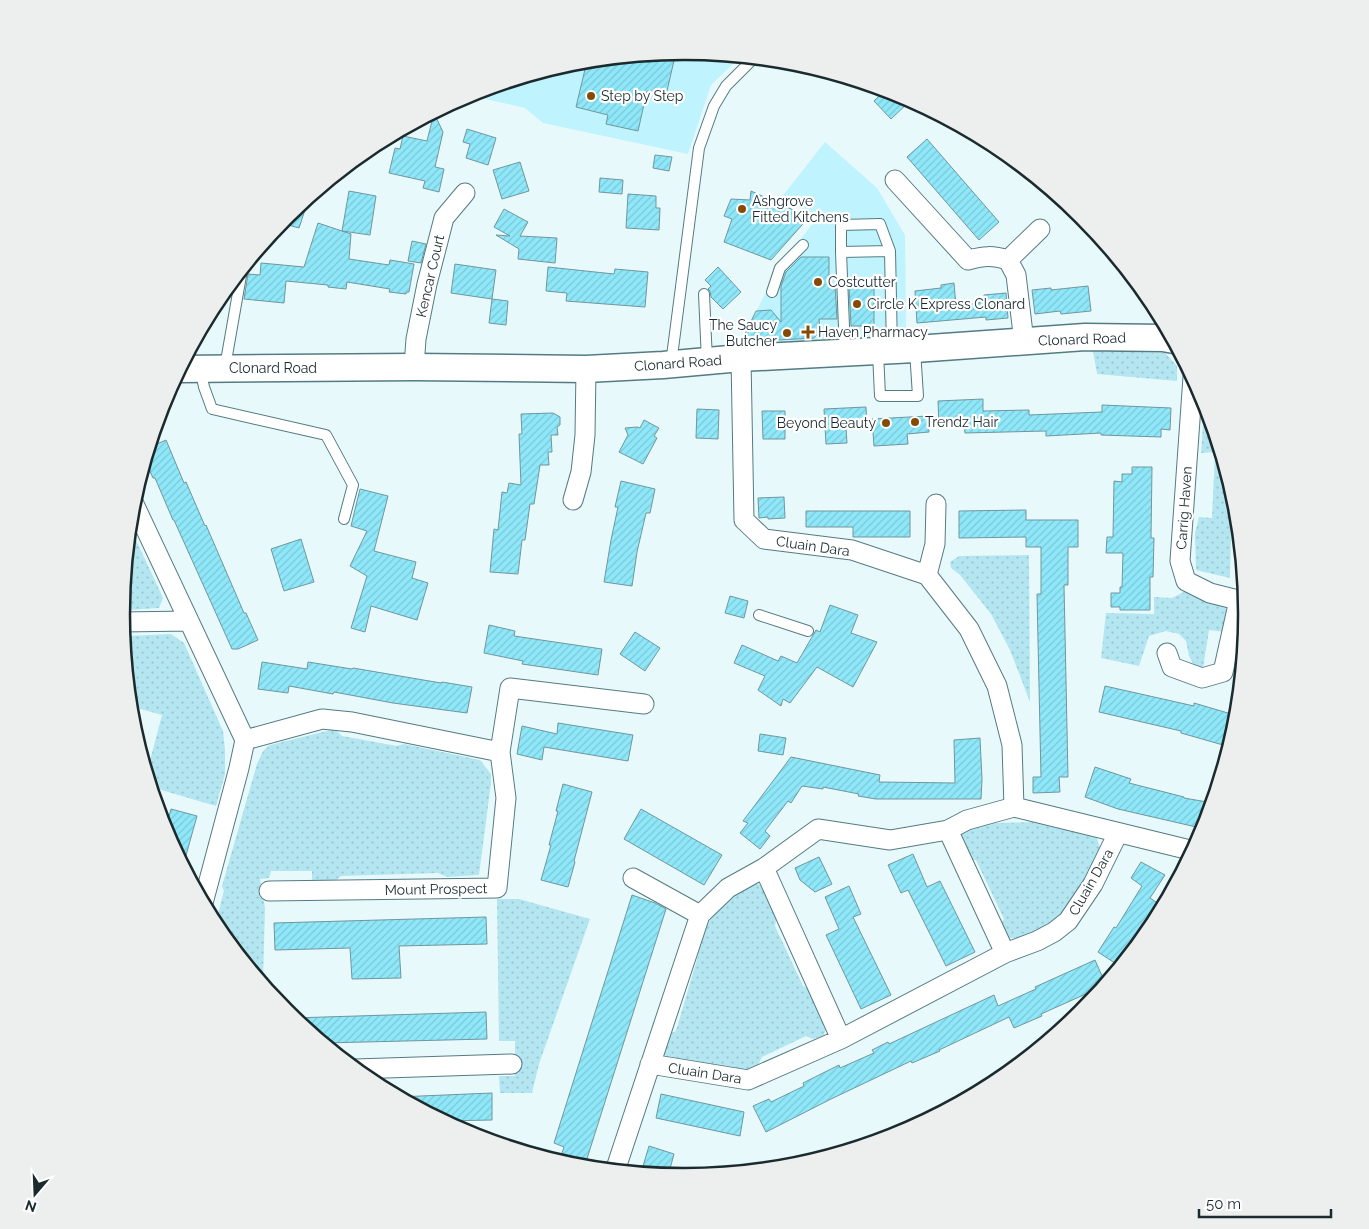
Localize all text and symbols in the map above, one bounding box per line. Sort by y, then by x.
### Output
place label: Step by Step [601,88,684,104]
marker: Step by Step [585,90,597,102]
place label: Ashgrove Fitted Kitchens [752,193,849,225]
marker: Ashgrove Fitted Kitchens [736,203,748,215]
street label: Kencar Court [413,233,447,319]
place label: Costcutter [828,274,896,290]
marker: Costcutter [812,276,824,288]
place label: Circle K Express Clonard [867,296,1025,312]
marker: Circle K Express Clonard [851,298,863,310]
place label: The Saucy Butcher [709,317,777,349]
place label: Haven Pharmacy [818,324,928,340]
marker: Haven Pharmacy [802,326,814,338]
marker: The Saucy Butcher [781,327,793,339]
street label: Clonard Road [1038,329,1126,349]
street label: Clonard Road [633,352,723,374]
street label: Clonard Road [229,360,317,376]
place label: Trendz Hair [925,414,998,430]
place label: Beyond Beauty [777,415,876,431]
marker: Trendz Hair [909,416,921,428]
marker: Beyond Beauty [880,417,892,429]
street label: Carrig Haven [1173,466,1195,550]
street label: Cluain Dara [775,533,851,559]
street label: Cluain Dara [1066,846,1116,918]
street label: Mount Prospect [384,880,488,898]
street label: Cluain Dara [667,1059,743,1087]
north arrow [10,1169,60,1219]
scale bar [1199,1186,1332,1218]
text: 50 m [1206,1195,1241,1213]
text: N [23,1197,38,1216]

